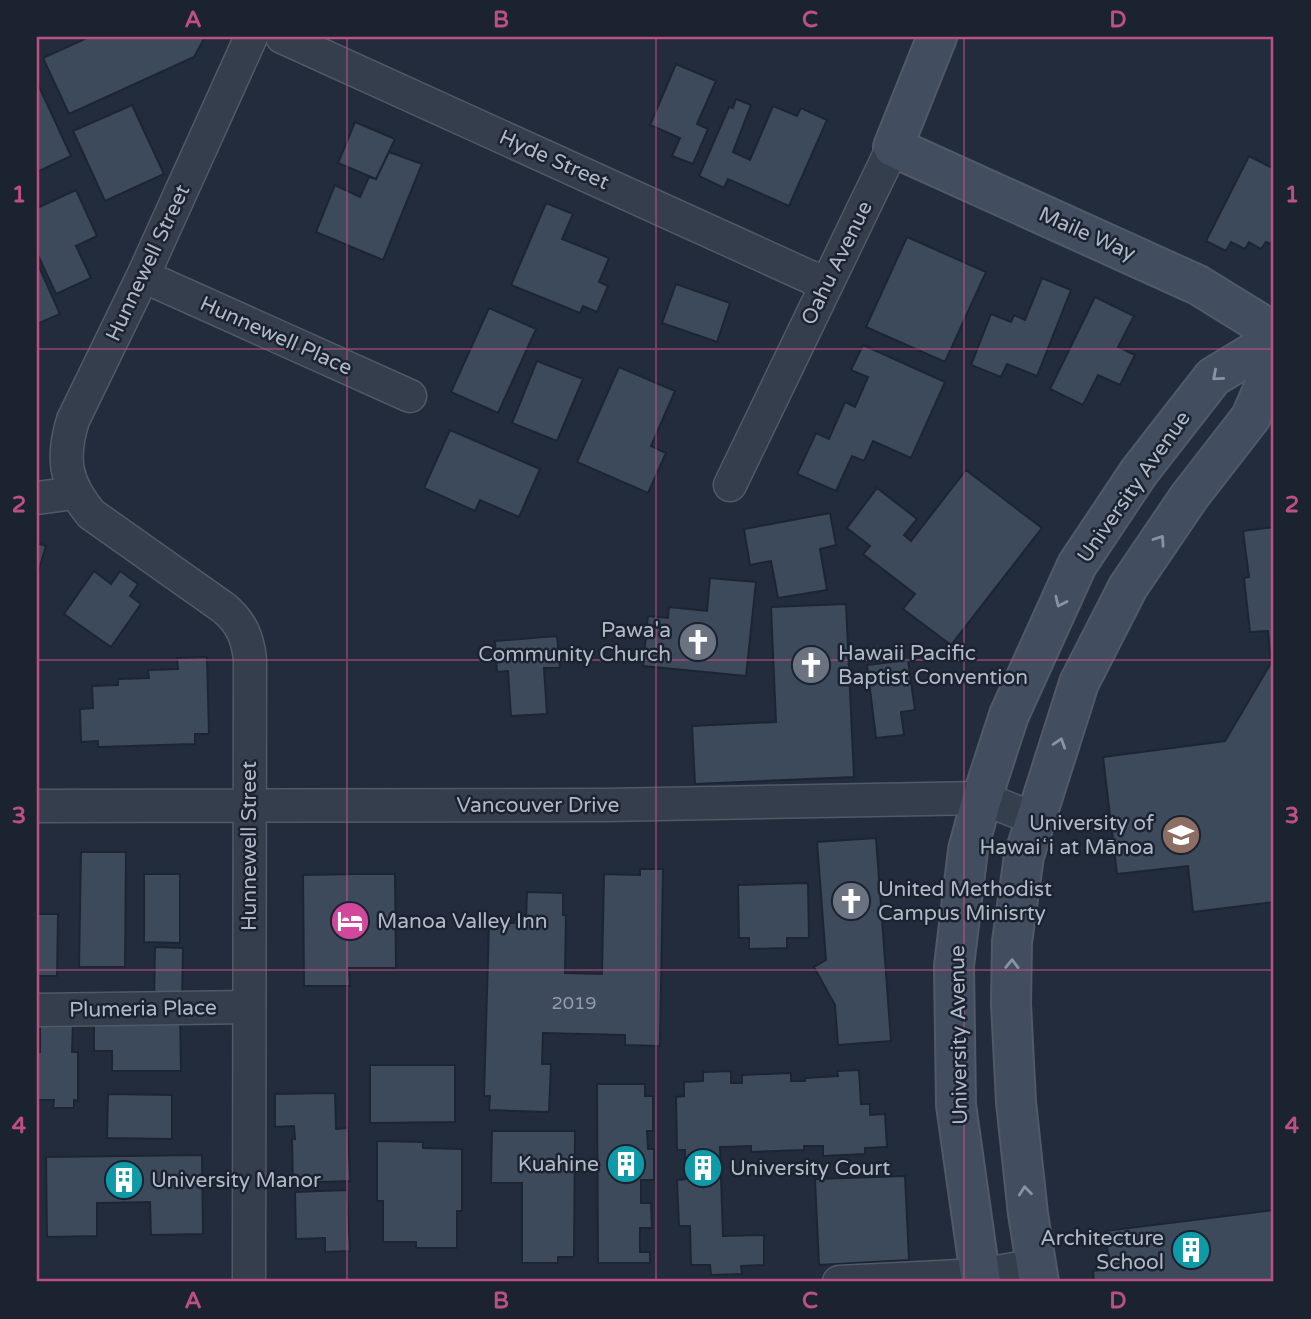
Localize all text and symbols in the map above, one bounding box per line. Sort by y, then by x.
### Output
text: A [184,6,202,34]
text: B [493,6,509,34]
text: C [802,6,818,34]
text: D [1109,6,1127,34]
street label: Hyde Street [495,125,613,195]
text: 1 [12,181,26,209]
street label: Hunnewell Street [101,181,195,345]
text: 1 [1285,181,1299,209]
street label: Oahu Avenue [796,197,878,329]
street label: Maile Way [1035,202,1139,266]
street label: Hunnewell Place [196,291,356,381]
one-way arrow [1212,368,1225,380]
street label: University Avenue [1072,406,1196,568]
text: 2 [12,491,26,519]
text: 2 [1285,491,1299,519]
one-way arrow [1152,534,1165,547]
one-way arrow [1054,595,1068,608]
place label: Pawa'a Community Church [478,618,671,667]
church icon: Pawa'a Community Church [677,621,719,663]
place label: Hawaii Pacific Baptist Convention [838,641,1028,690]
church icon: Hawaii Pacific Baptist Convention [790,644,832,686]
one-way arrow [1052,737,1066,749]
street label: Hunnewell Street [237,761,262,931]
street label: Vancouver Drive [457,793,619,818]
text: 3 [12,802,26,830]
text: 3 [1285,802,1299,830]
place label: University of Hawaiʻi at Mānoa [979,811,1154,860]
school or university icon: University of Hawaiʻi at Mānoa [1160,814,1202,856]
place label: United Methodist Campus Minisrty [878,877,1052,926]
church icon: United Methodist Campus Minisrty [830,880,872,922]
hotel icon: Manoa Valley Inn [329,900,371,942]
place label: Manoa Valley Inn [377,909,547,934]
street label: University Avenue [945,945,973,1125]
one-way arrow [1004,958,1020,968]
house number: 2019 [551,992,597,1014]
street label: Plumeria Place [69,995,217,1023]
text: 4 [12,1112,27,1140]
text: 4 [1285,1112,1300,1140]
building icon: Kuahine [605,1143,647,1185]
building icon: University Court [682,1147,724,1189]
place label: Kuahine [518,1152,599,1177]
place label: University Court [730,1156,890,1181]
building icon: University Manor [103,1159,145,1201]
place label: University Manor [151,1168,321,1193]
one-way arrow [1018,1185,1033,1196]
place label: Architecture School [1040,1226,1164,1275]
building icon: Architecture School [1170,1229,1212,1271]
text: A [184,1287,202,1315]
text: B [493,1287,509,1315]
text: C [802,1287,818,1315]
text: D [1109,1287,1127,1315]

